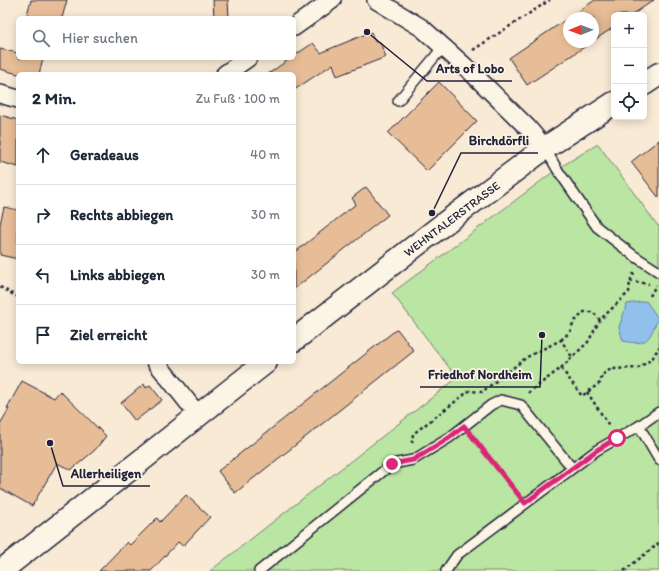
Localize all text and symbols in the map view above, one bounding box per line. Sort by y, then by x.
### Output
north arrow [563,12,599,48]
map controls [611,12,647,120]
button: + [611,12,647,48]
search box [16,16,296,60]
icon: search [30,27,52,49]
text: Hier suchen [62,29,138,47]
button: − [611,48,647,84]
callout: Arts of Lobo [427,56,512,81]
text: Arts of Lobo [435,61,504,76]
button: locate [611,84,647,120]
text: 2 Min. [32,88,76,108]
text: Zu Fuß · 100 m [196,91,280,106]
callout: Birchdörfli [461,128,538,153]
text: Birchdörfli [469,133,529,148]
icon: ahead [32,144,54,166]
text: Geradeaus [70,146,139,164]
text: 40 m [250,147,280,162]
street label: WEHNTALERSTRASSE [401,178,503,260]
icon: right [32,204,54,226]
text: Rechts abbiegen [70,206,173,224]
text: 30 m [251,207,280,222]
icon: left [32,264,54,286]
text: Links abbiegen [70,266,165,284]
text: 30 m [251,267,280,282]
icon: arrive [32,324,54,346]
text: Ziel erreicht [70,326,147,344]
callout: Friedhof Nordheim [420,362,540,387]
text: Friedhof Nordheim [428,367,532,382]
route start [608,429,626,447]
route end [383,455,401,473]
callout: Allerheiligen [63,461,150,486]
text: Allerheiligen [70,466,142,482]

